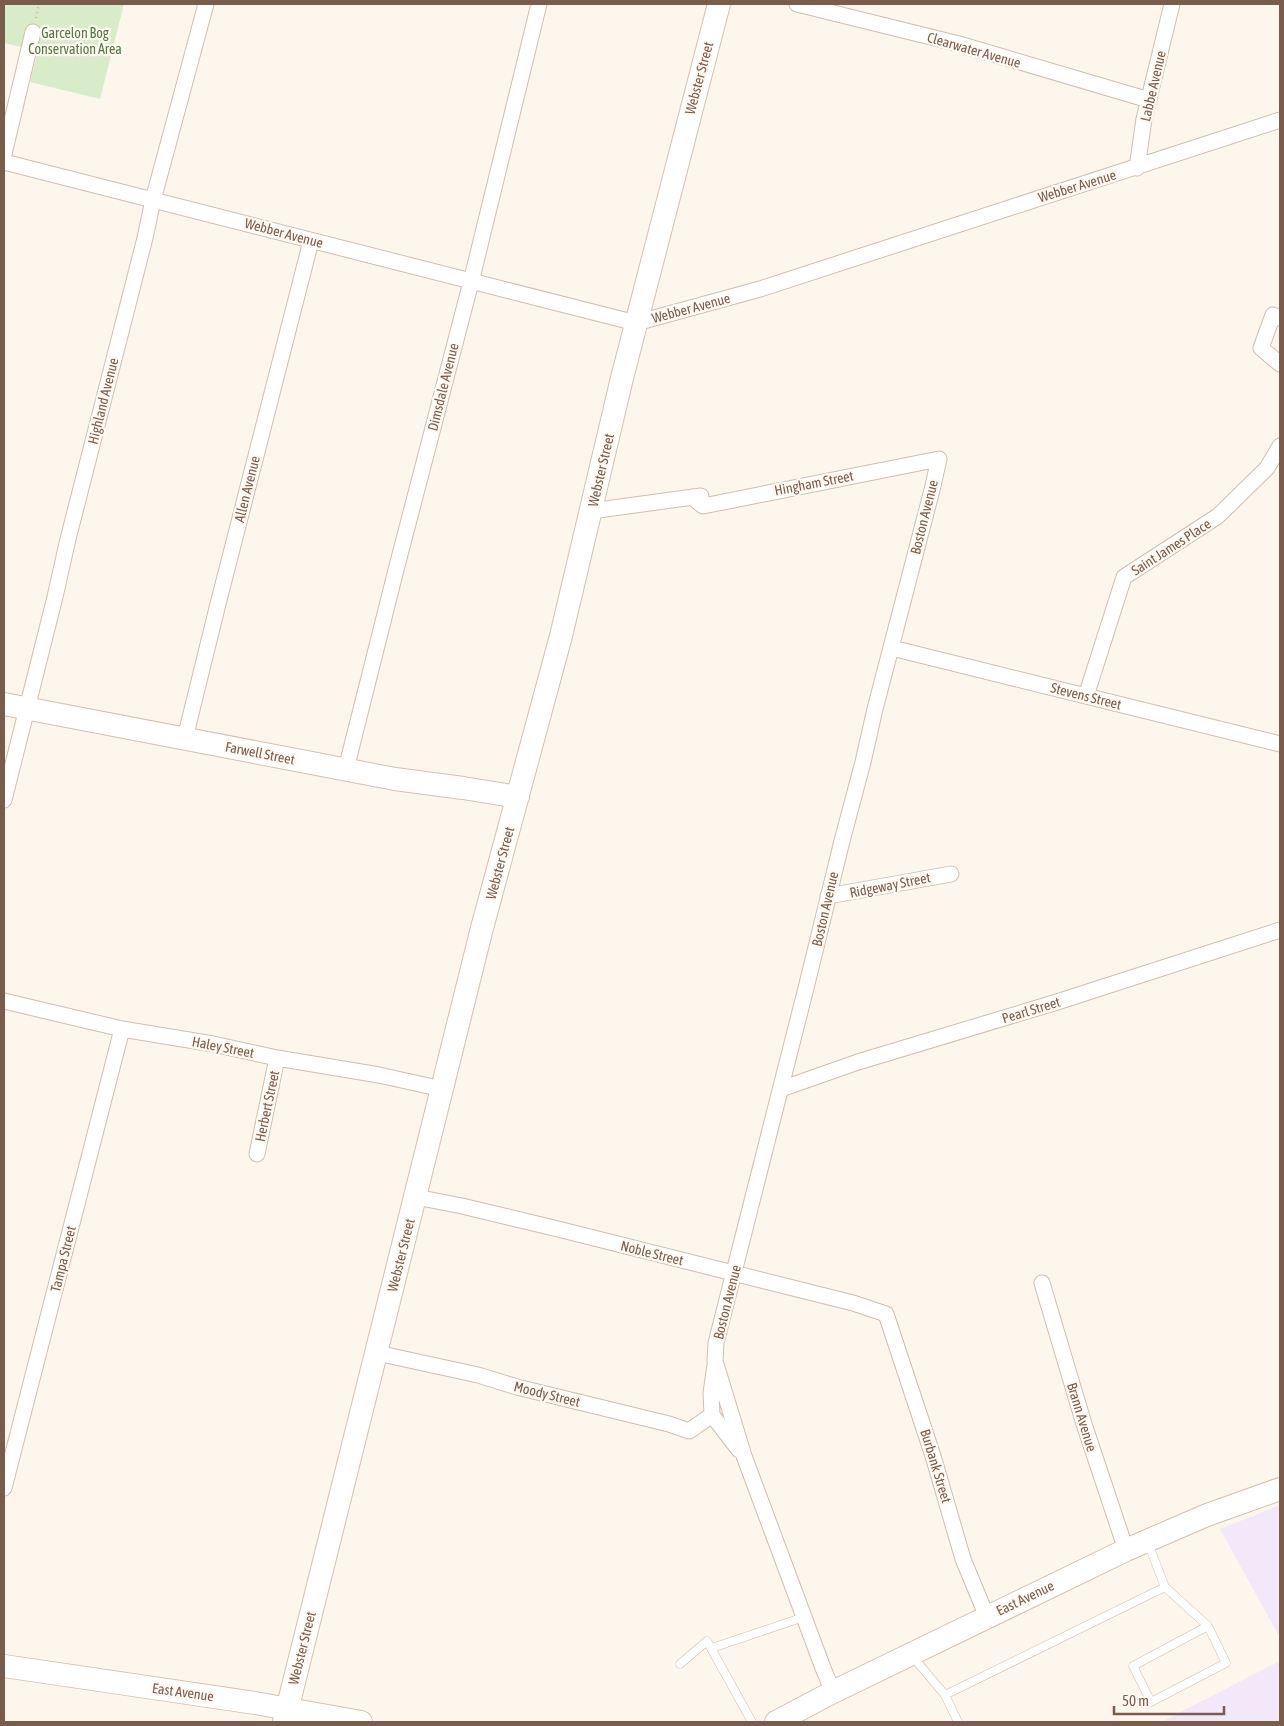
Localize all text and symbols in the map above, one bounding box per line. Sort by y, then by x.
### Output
park label: Garcelon Bog Conservation Area [28,25,122,57]
street label: Clearwater Avenue [925,29,1023,71]
street label: Webster Street [682,40,716,116]
street label: Labbe Avenue [1137,49,1169,123]
street label: Webber Avenue [1036,167,1118,205]
street label: Webber Avenue [243,215,325,251]
street label: Webber Avenue [650,290,732,326]
street label: Dimsdale Avenue [424,341,462,433]
street label: Highland Avenue [85,356,121,446]
street label: Webster Street [585,432,617,508]
street label: Allen Avenue [231,454,263,524]
street label: Hingham Street [773,467,855,499]
street label: Boston Avenue [907,478,941,556]
street label: Saint James Place [1128,515,1214,579]
street label: Stevens Street [1049,679,1123,713]
street label: Farwell Street [224,738,296,768]
street label: Webster Street [483,825,517,901]
street label: Ridgeway Street [848,869,932,901]
street label: Boston Avenue [809,870,841,948]
street label: Pearl Street [1000,994,1062,1026]
street label: Haley Street [191,1033,255,1061]
street label: Herbert Street [252,1069,282,1143]
street label: Webster Street [384,1217,418,1293]
street label: Tampa Street [47,1224,79,1294]
street label: Noble Street [619,1237,685,1269]
street label: Boston Avenue [710,1263,744,1341]
street label: Moody Street [512,1378,582,1410]
street label: Brann Avenue [1064,1381,1100,1453]
street label: Burbank Street [917,1427,955,1505]
street label: East Avenue [994,1577,1056,1619]
street label: Webster Street [285,1610,319,1686]
street label: East Avenue [151,1680,215,1704]
scale bar [1114,1684,1224,1716]
text: 50 m [1122,1692,1149,1709]

